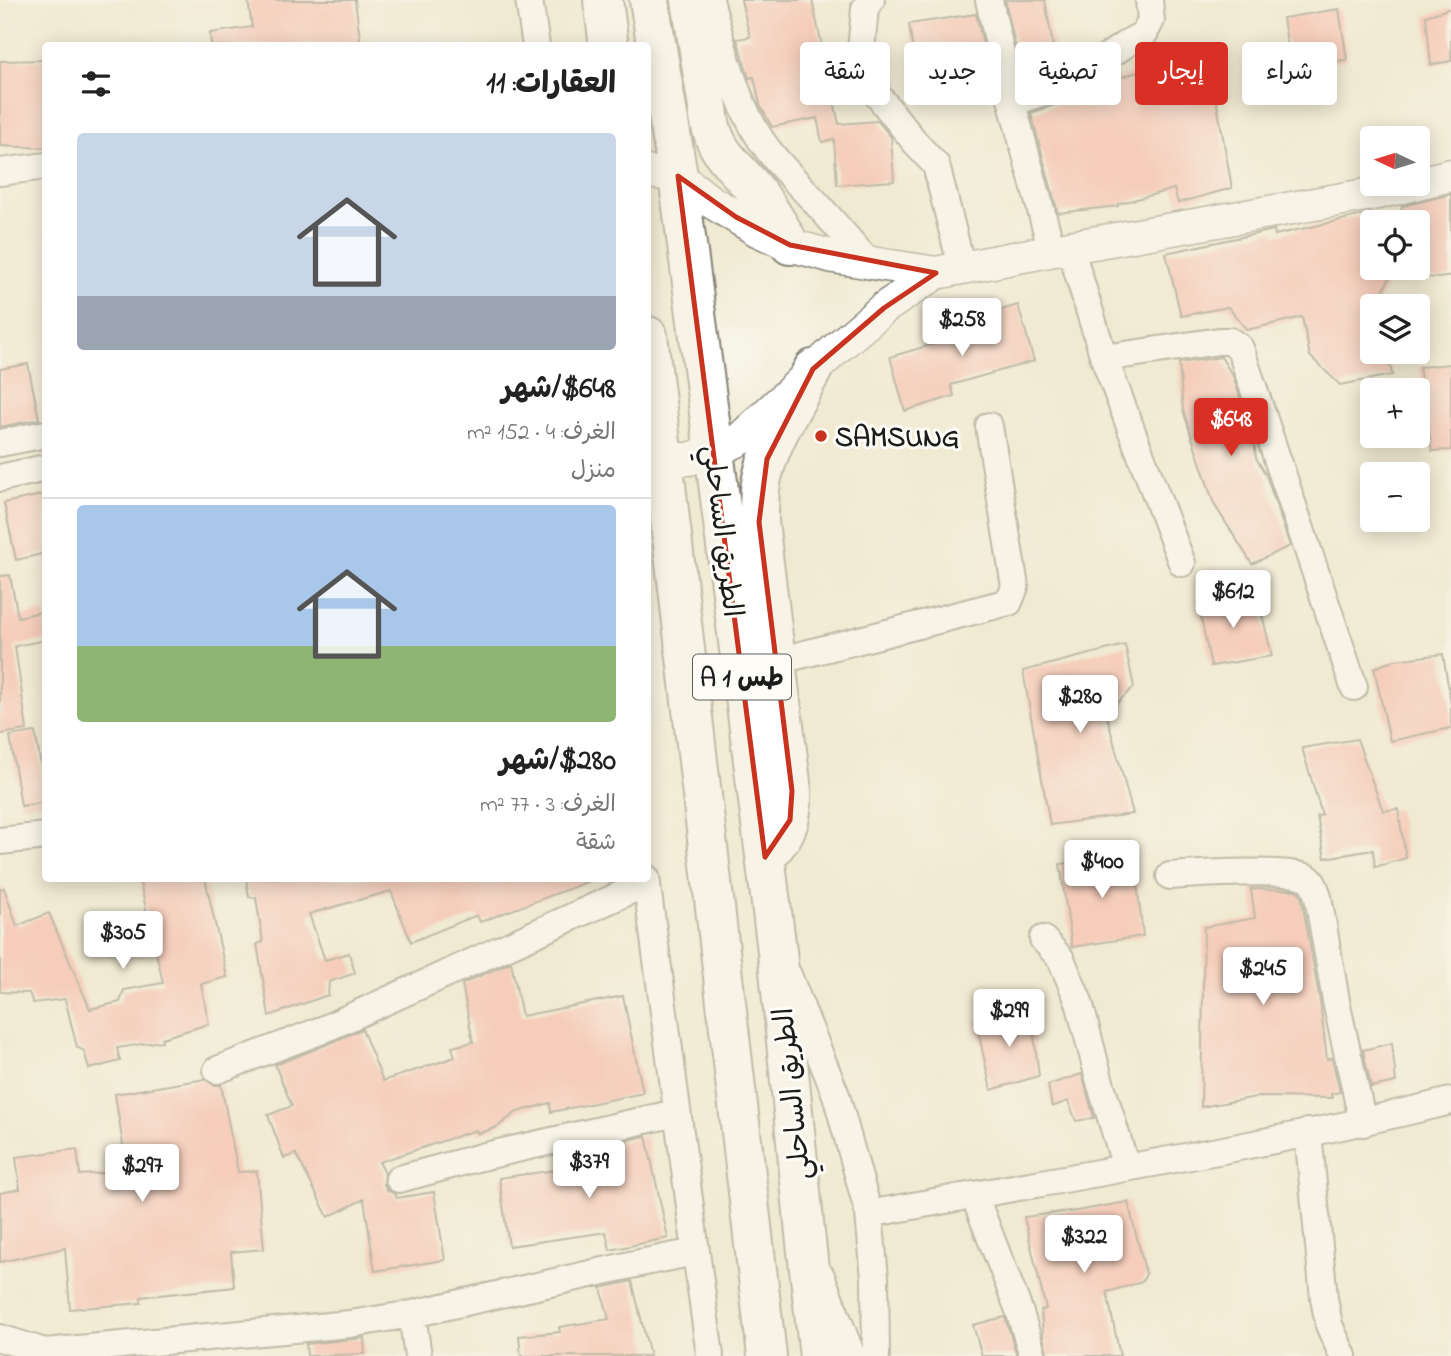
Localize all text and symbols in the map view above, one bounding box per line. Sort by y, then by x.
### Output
chip: شقة [800,42,890,105]
chip: جديد [904,42,1001,105]
chip: تصفية [1015,42,1121,105]
chip: إيجار [1135,42,1228,105]
chip: شراء [1242,42,1337,105]
text: العقارات: 11 [486,63,616,107]
icon: filters [77,65,115,103]
north arrow [1360,126,1430,196]
map controls [1360,126,1430,532]
icon: home [284,179,410,305]
button: locate [1360,210,1430,280]
button: layers [1360,294,1430,364]
pin: $258 [921,298,1003,358]
text: $258 [938,304,986,337]
text: $648/شهر [502,368,616,412]
button: + [1360,378,1430,448]
pin: $648 [1190,398,1272,458]
text: $648 [1210,404,1252,437]
text: الغرف: 4 · 152 m² [467,417,616,450]
place label: SAMSUNG [835,419,959,460]
marker: SAMSUNG [813,428,829,444]
street label: الطريق الساحلي [689,443,751,620]
text: منزل [571,455,616,488]
button: − [1360,462,1430,532]
icon: home [284,551,410,677]
pin: $612 [1192,570,1274,630]
text: $612 [1212,576,1254,609]
road number: A 1 طس [693,654,791,699]
pin: $280 [1039,676,1121,735]
text: $280 [1058,681,1102,714]
text: $280/شهر [500,740,616,784]
text: الغرف: 3 · 77 m² [480,789,616,822]
text: شقة [576,827,616,860]
pin: $400 [1061,841,1143,900]
text: $400 [1080,846,1124,879]
pin: $305 [82,912,164,971]
text: $305 [100,917,146,950]
pin: $245 [1222,948,1304,1007]
text: $245 [1239,953,1287,986]
pin: $299 [968,990,1050,1049]
text: $299 [989,995,1029,1028]
street label: الطريق الساحلي [765,1005,825,1182]
pin: $379 [548,1140,630,1200]
pin: $297 [101,1144,183,1204]
text: $379 [569,1146,609,1179]
text: $297 [121,1150,163,1183]
pin: $322 [1043,1216,1125,1275]
text: $322 [1061,1221,1107,1254]

